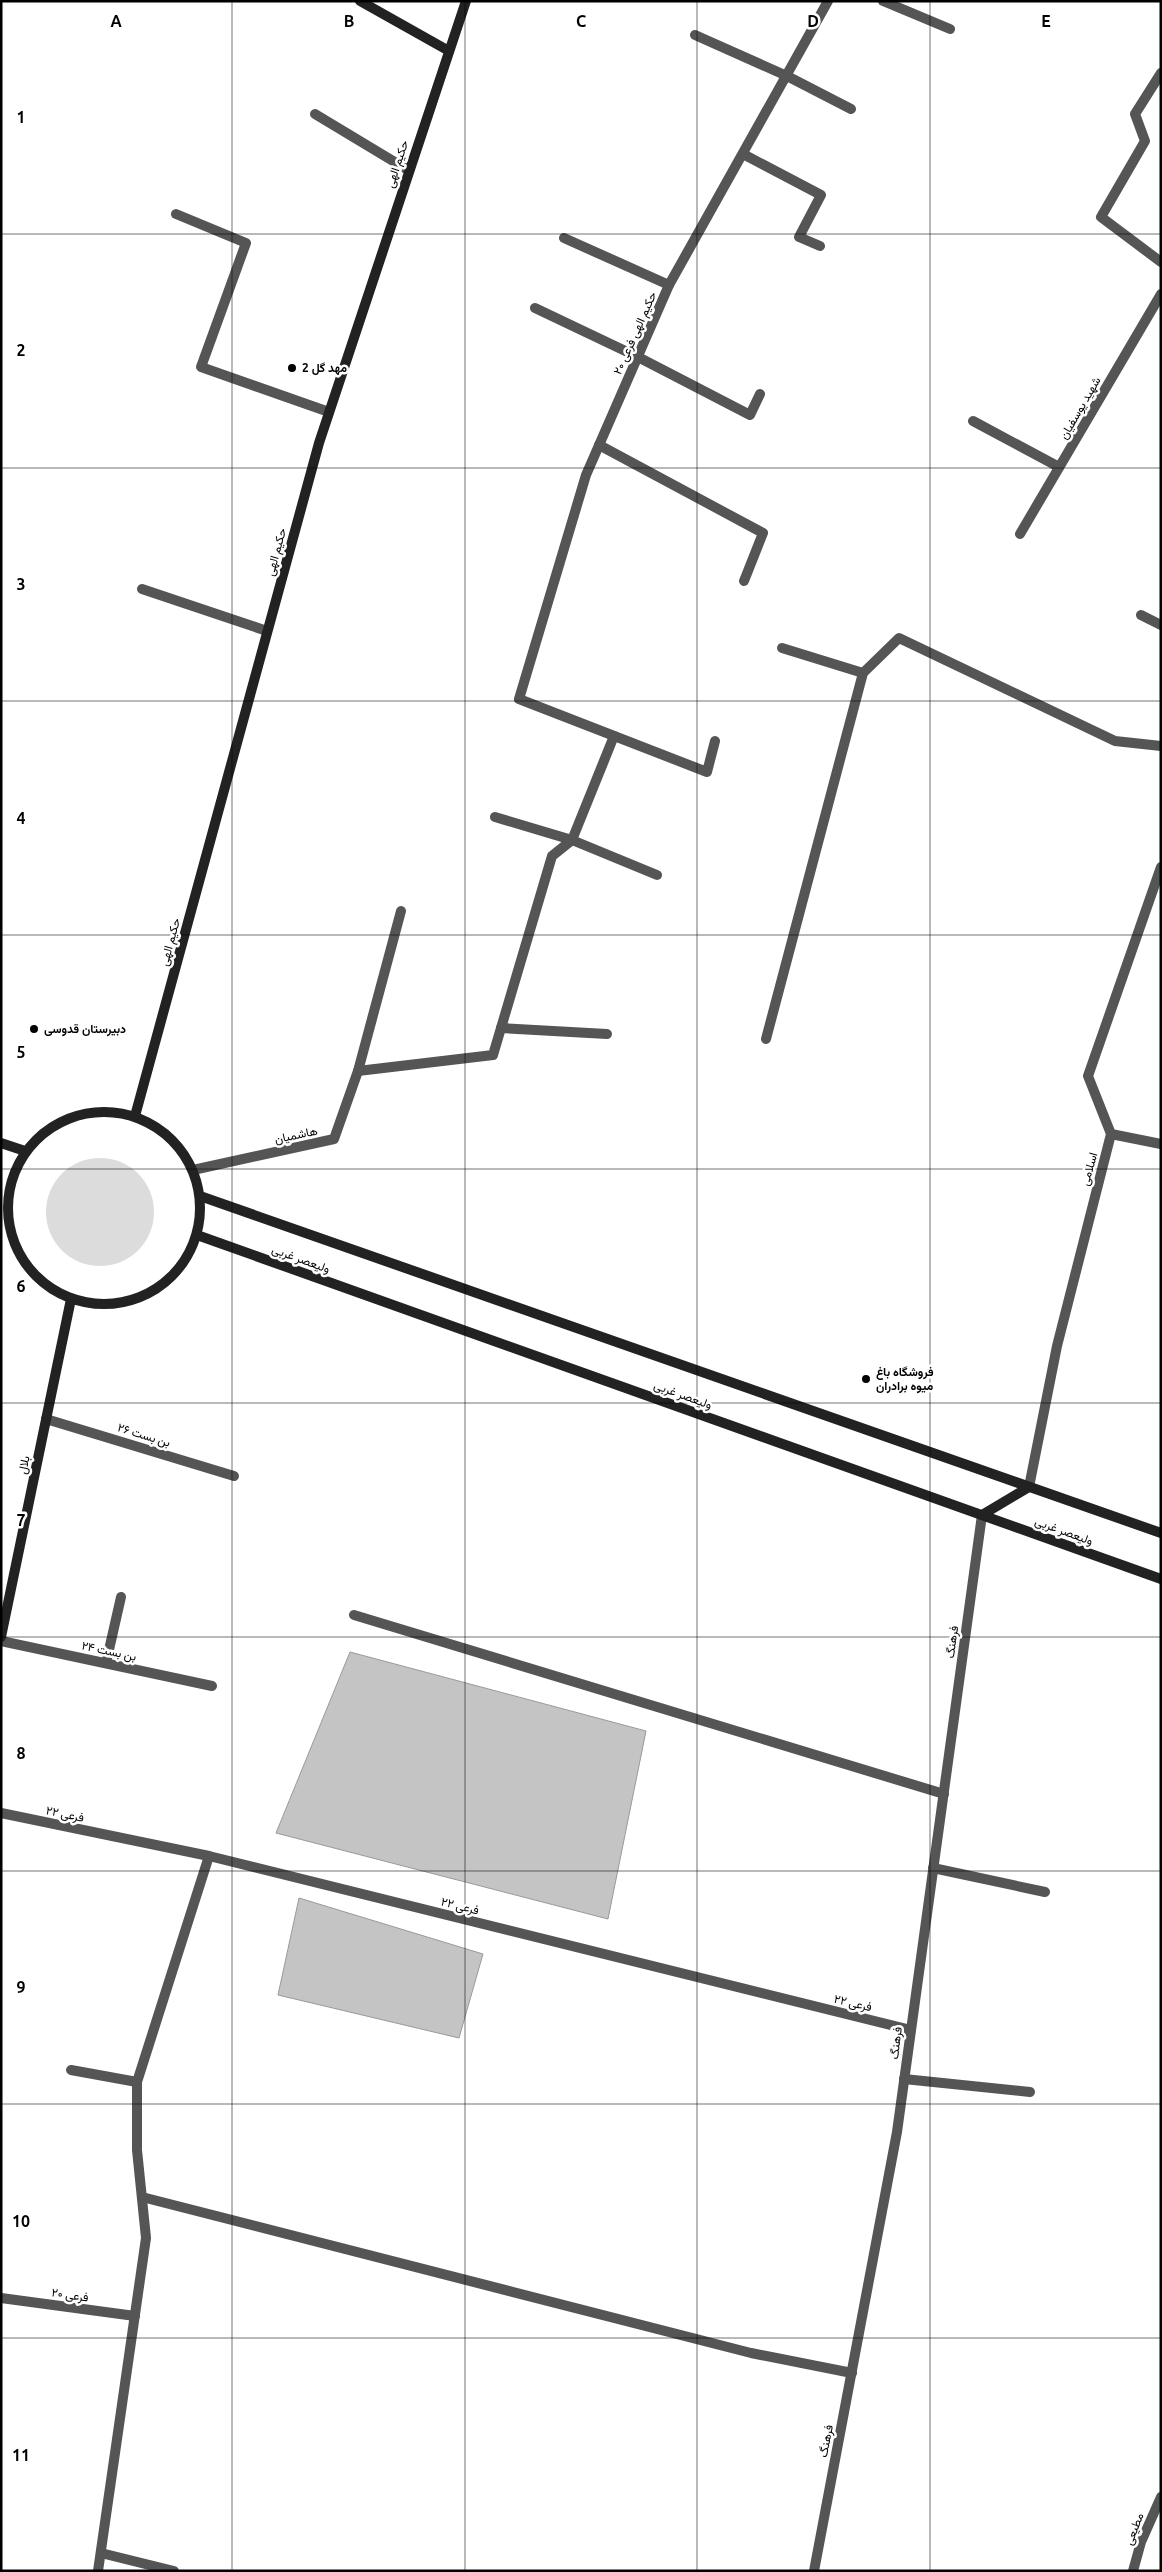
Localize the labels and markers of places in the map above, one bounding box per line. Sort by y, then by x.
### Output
place label: مهد گل 2 [302,361,348,376]
marker: مهد گل 2 [286,362,298,374]
place label: دبیرستان قدوسی [44,1022,126,1037]
marker: دبیرستان قدوسی [28,1023,40,1035]
place label: فروشگاه باغ میوه برادران [876,1365,934,1394]
marker: فروشگاه باغ میوه برادران [860,1373,872,1385]

